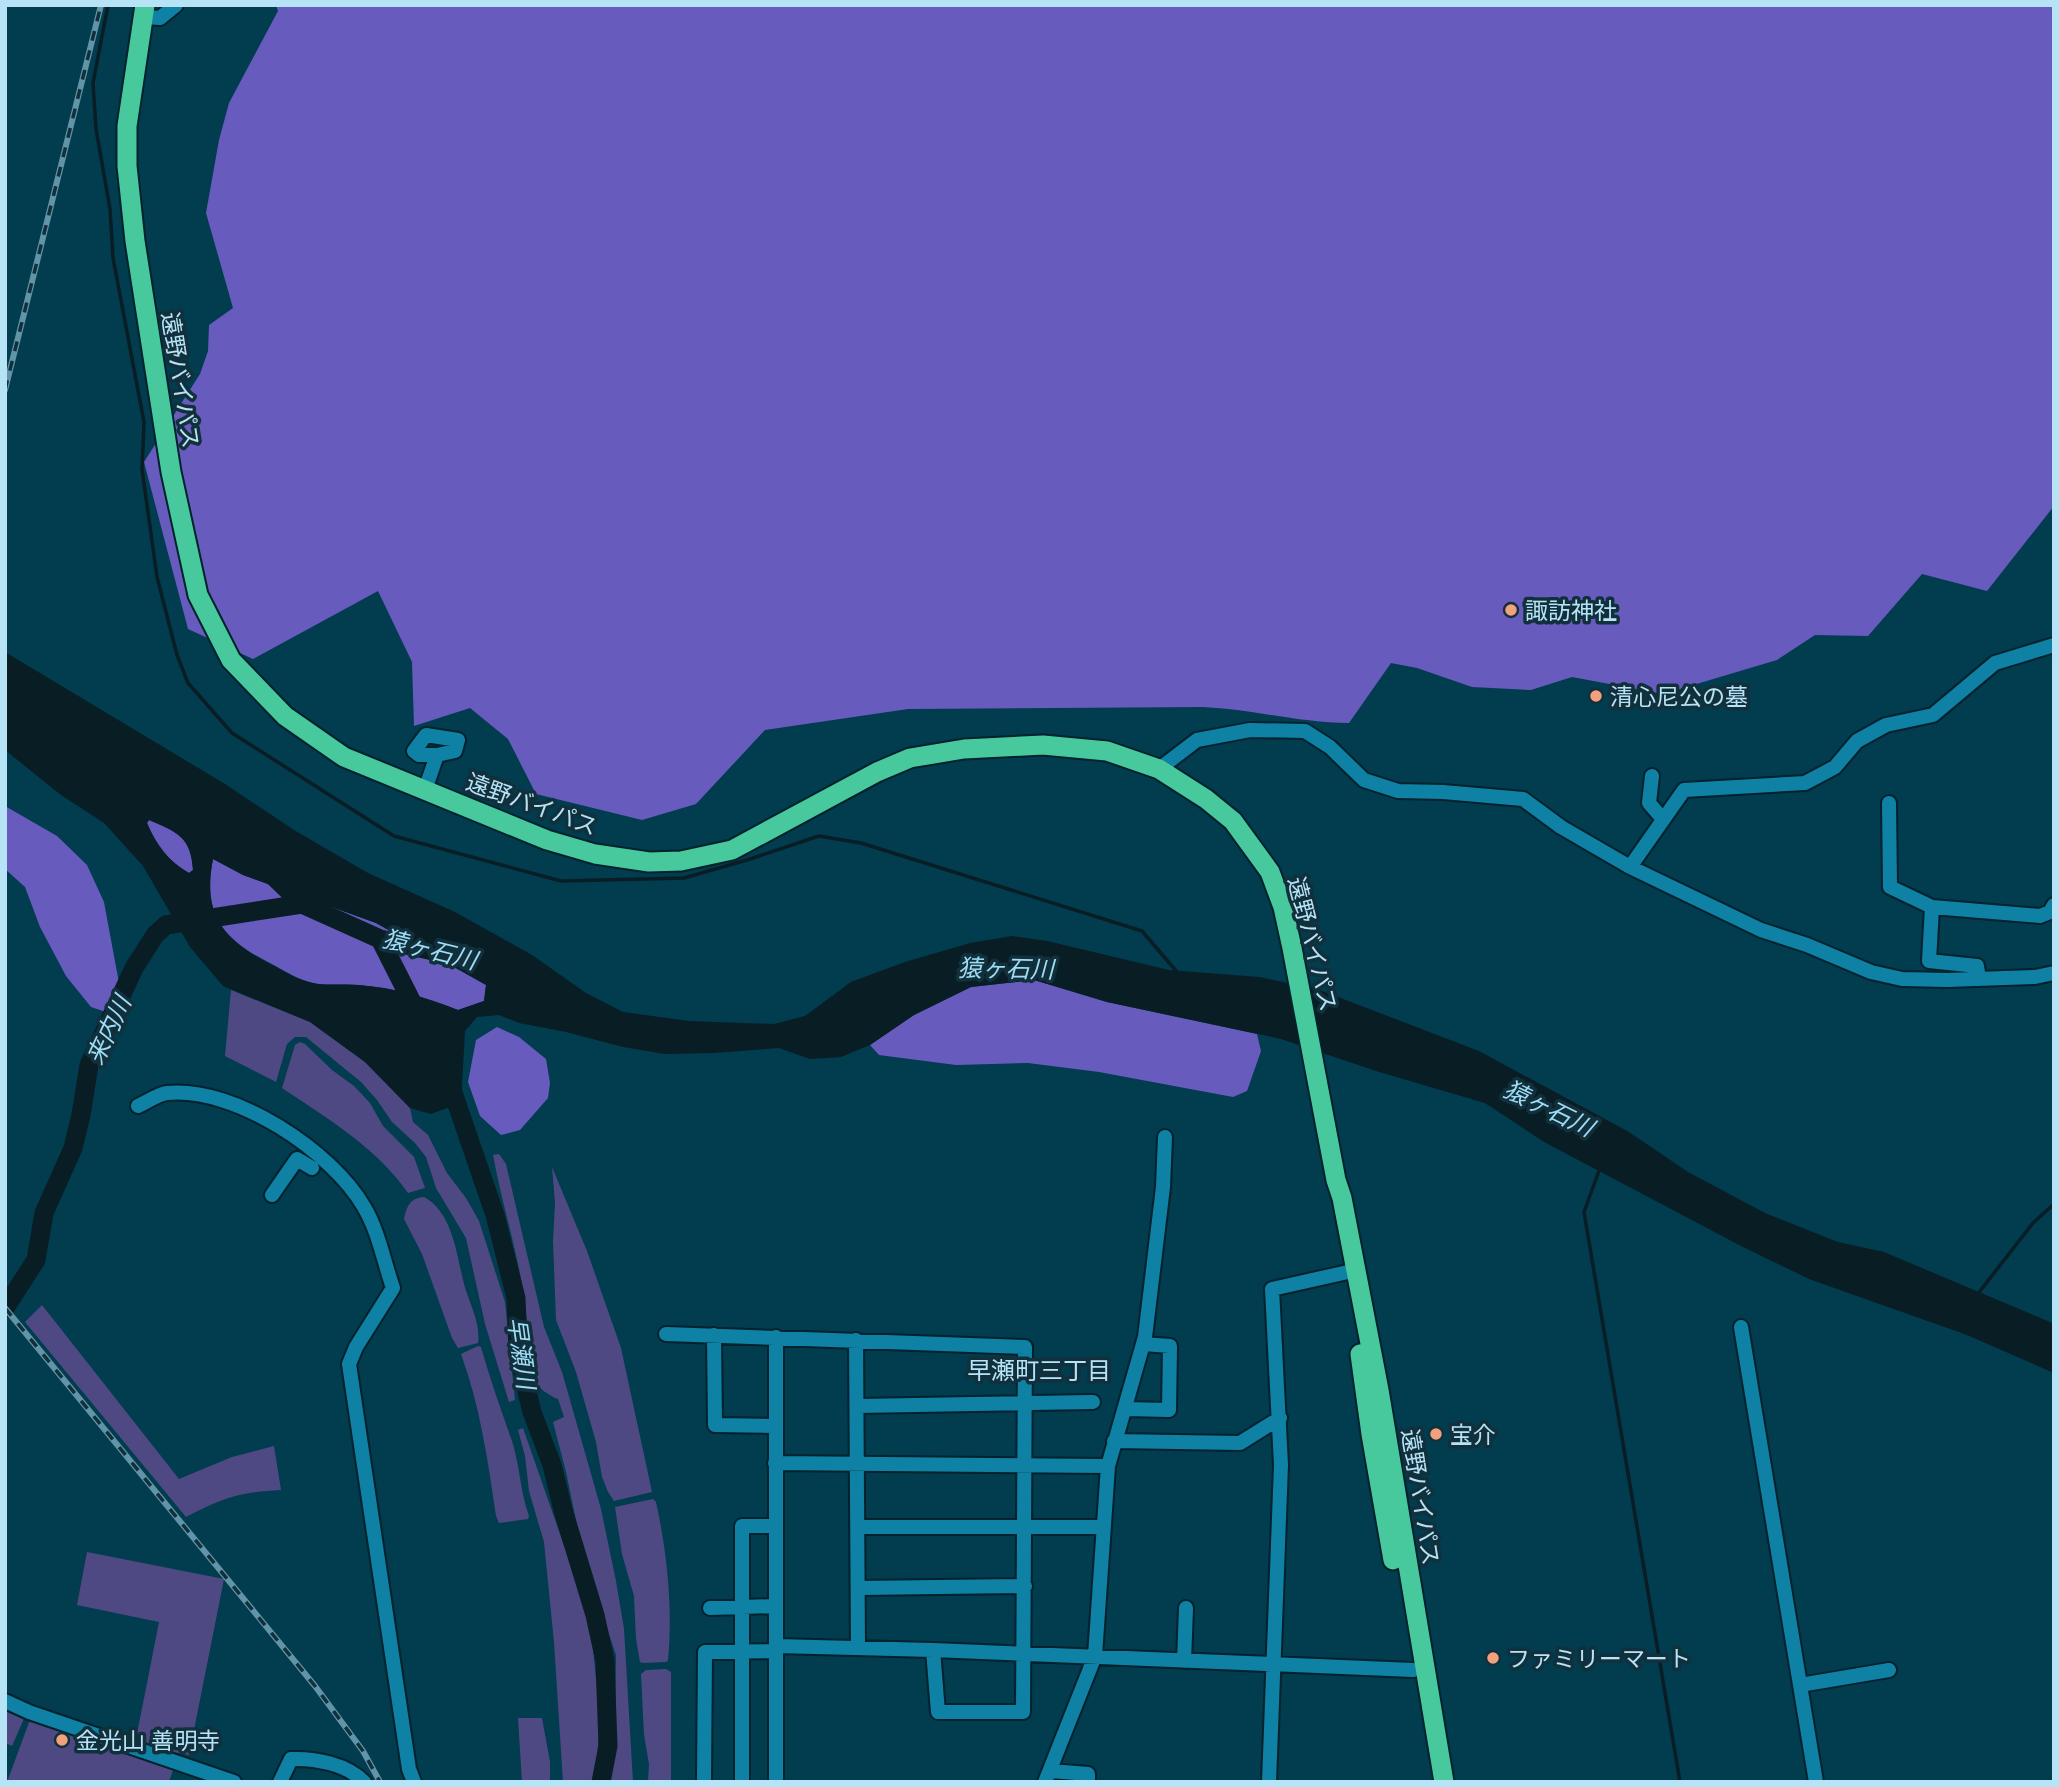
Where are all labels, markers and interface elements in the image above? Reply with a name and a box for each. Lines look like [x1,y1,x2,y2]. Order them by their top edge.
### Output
street label: 遠野バイパス [156,310,206,450]
place label: 諏訪神社 [1525,596,1617,625]
marker: 諏訪神社 [1503,602,1519,618]
place label: 清心尼公の墓 [1610,682,1748,711]
marker: 清心尼公の墓 [1588,688,1604,704]
street label: 遠野バイパス [462,767,602,841]
street label: 遠野バイパス [1282,874,1344,1014]
water label: 猿ヶ石川 [380,923,483,976]
water label: 猿ヶ石川 [958,952,1057,984]
water label: 来内川 [79,988,138,1069]
water label: 猿ヶ石川 [1499,1073,1601,1144]
water label: 早瀬川 [502,1315,542,1394]
district label: 早瀬町三丁目 [967,1355,1111,1385]
place label: 宝介 [1450,1420,1496,1449]
marker: 宝介 [1428,1426,1444,1442]
street label: 遠野バイパス [1396,1427,1446,1567]
place label: ファミリーマート [1507,1644,1691,1673]
marker: ファミリーマート [1485,1650,1501,1666]
place label: 金光山 善明寺 [76,1726,220,1755]
marker: 金光山 善明寺 [54,1732,70,1748]

